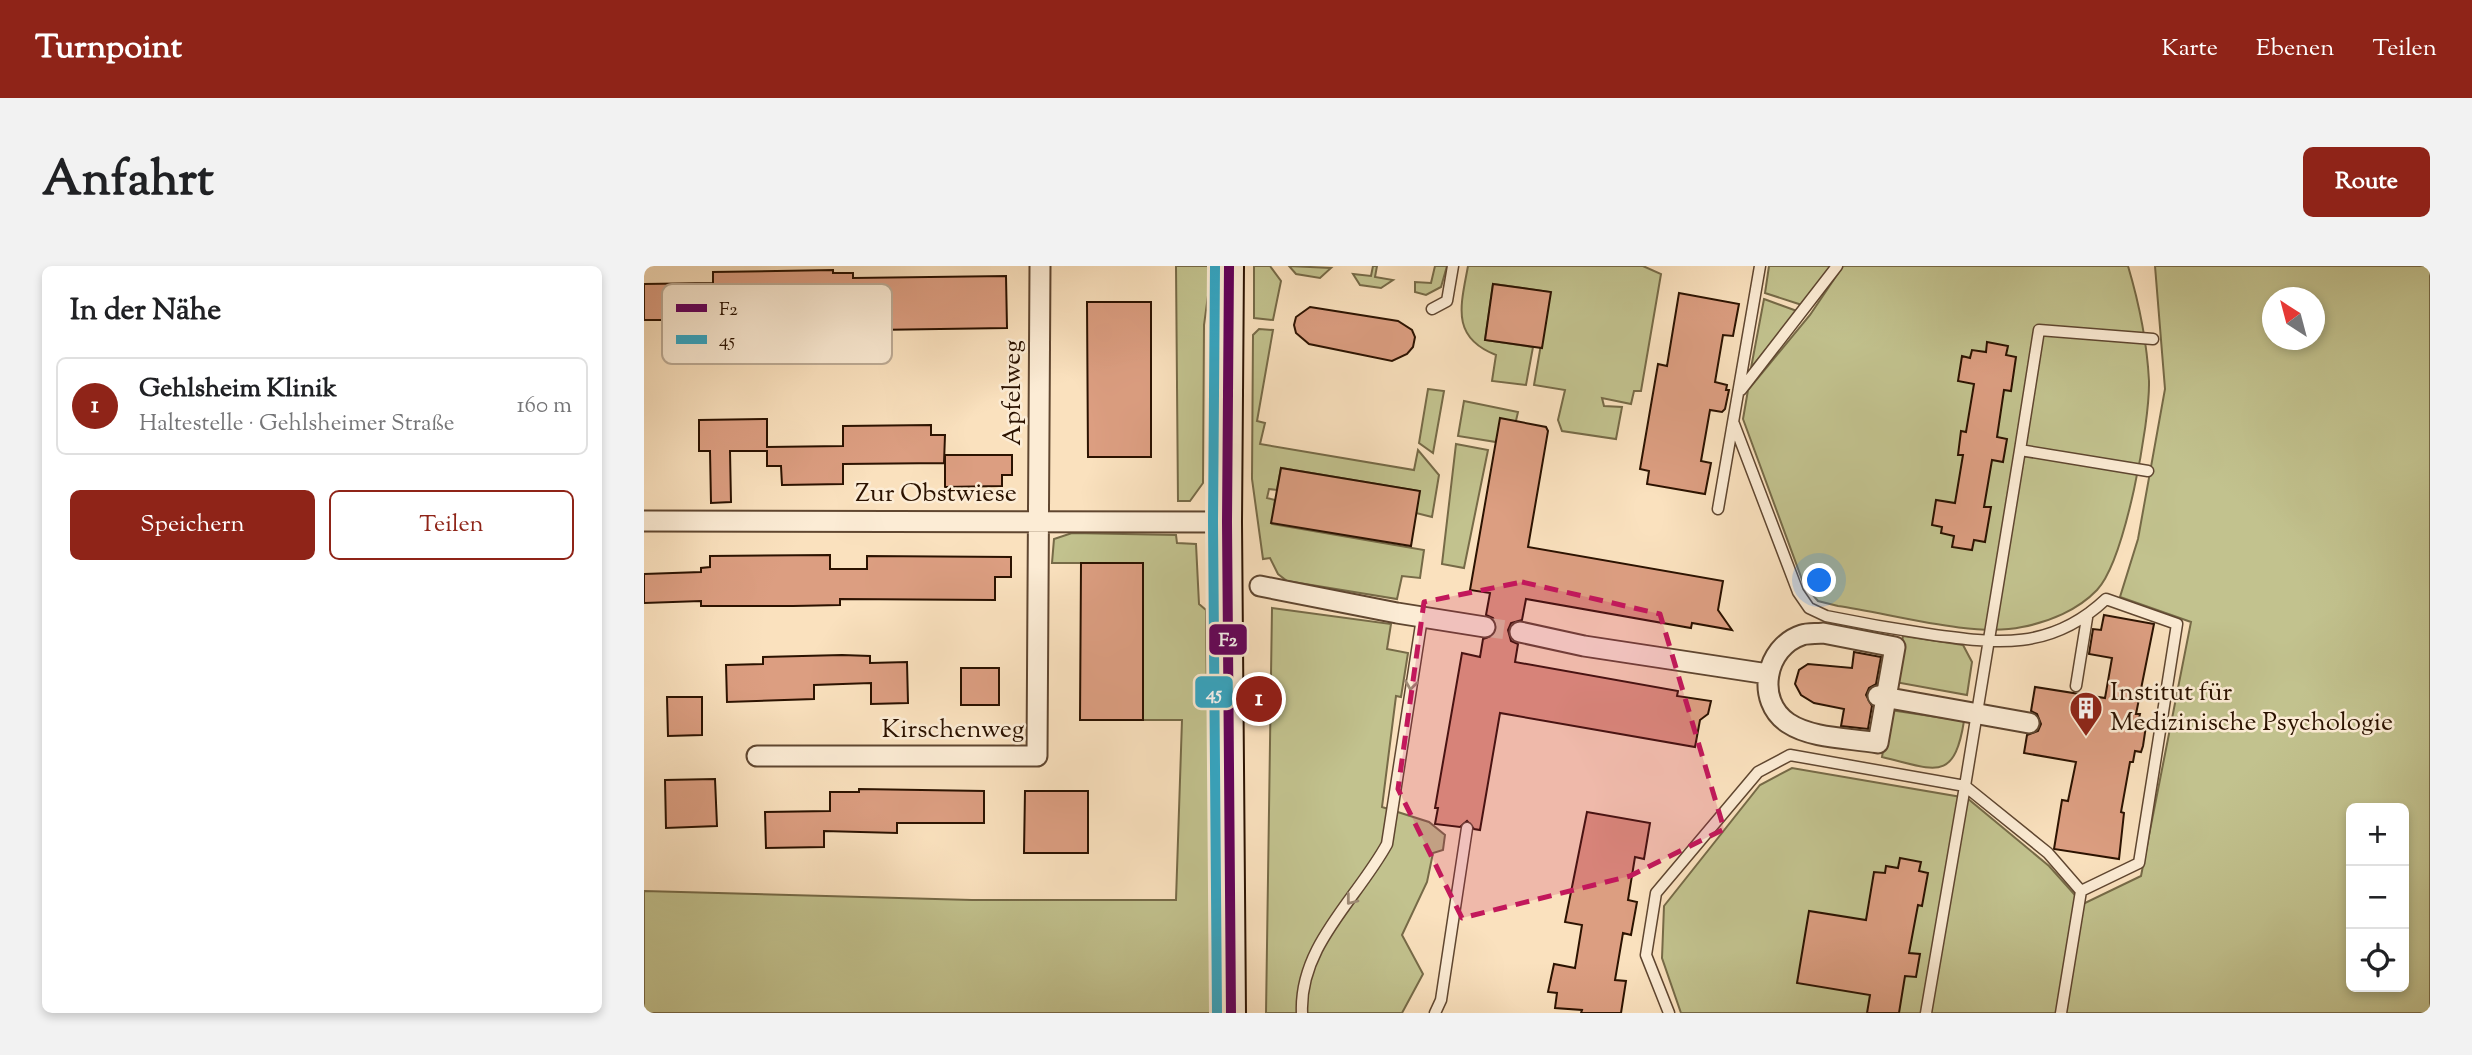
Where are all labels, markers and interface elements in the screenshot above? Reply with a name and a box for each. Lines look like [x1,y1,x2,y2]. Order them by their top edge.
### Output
text: Turnpoint [35,25,182,73]
text: Karte [2161,32,2218,66]
text: Ebenen [2256,32,2334,66]
text: Teilen [2372,32,2437,66]
text: Anfahrt [42,147,214,217]
button: Route [2303,147,2430,217]
legend [662,284,892,364]
north arrow [2262,287,2325,350]
text: In der Nähe [70,290,221,333]
text: F2 [719,297,738,324]
text: 45 [719,328,736,355]
street label: Apfelweg [995,340,1032,446]
text: Gehlsheim Klinik [139,371,337,408]
text: 1 [91,390,99,423]
text: 160 m [517,390,572,423]
text: Haltestelle · Gehlsheimer Straße [139,408,455,441]
street label: Zur Obstwiese [855,476,1017,513]
button: Speichern [70,490,315,560]
button: Teilen [329,490,574,560]
your location [1802,563,1836,597]
line badge: F2 [1208,623,1248,656]
text: F2 [1219,628,1238,655]
pin: 1 [1236,673,1282,725]
line badge: 45 [1194,675,1234,709]
place label: Institut für Medizinische Psychologie [2110,675,2393,742]
one-way arrow [1404,679,1419,691]
text: 45 [1205,681,1223,708]
building icon: Institut für Medizinische Psychologie [2067,689,2105,738]
street label: Kirschenweg [882,712,1024,749]
map controls [2346,803,2409,992]
button: + [2346,803,2409,866]
button: − [2346,866,2409,929]
one-way arrow [1347,892,1360,904]
button: locate [2346,929,2409,992]

